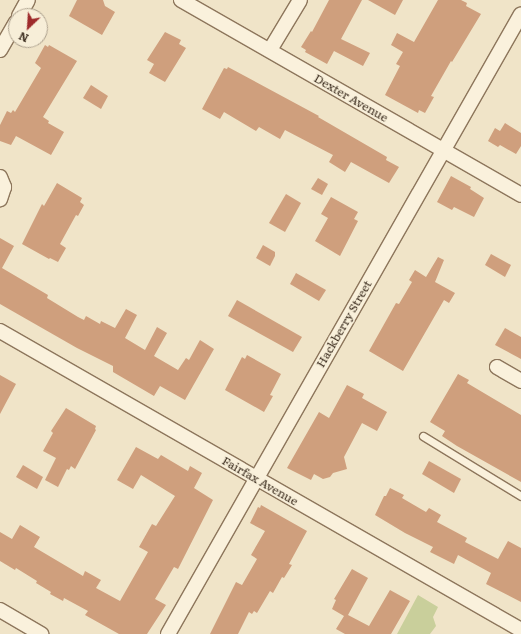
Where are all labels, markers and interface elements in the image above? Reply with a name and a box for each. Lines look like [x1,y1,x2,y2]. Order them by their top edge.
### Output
north arrow [8,8,48,48]
text: N [16,29,31,47]
street label: Dexter Avenue [311,71,391,125]
street label: Hackberry Street [313,278,375,370]
street label: Fairfax Avenue [219,453,301,509]

